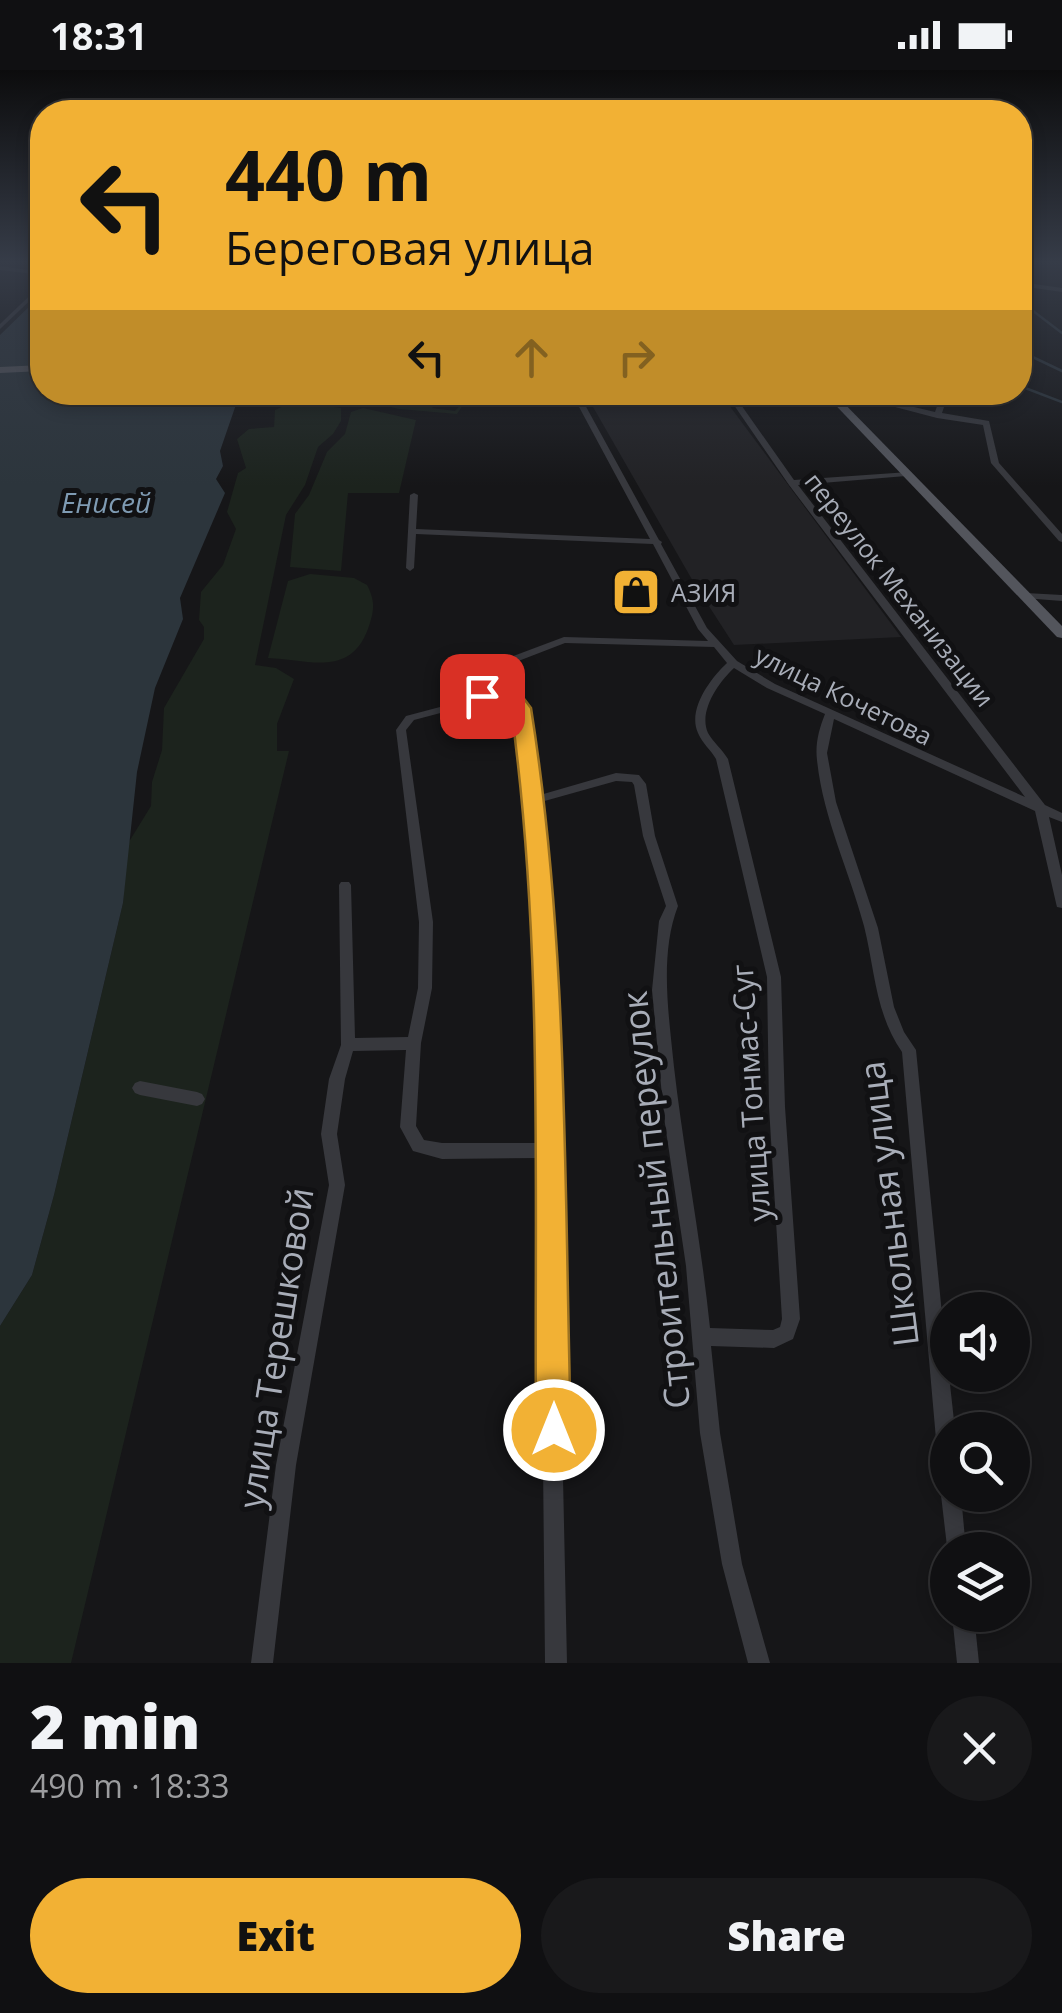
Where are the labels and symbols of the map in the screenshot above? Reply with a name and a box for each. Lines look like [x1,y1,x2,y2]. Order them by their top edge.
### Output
street label: переулок Механизации [798,465,1002,713]
water label: Енисей [61,483,151,521]
shop icon: АЗИЯ [610,566,662,618]
place label: АЗИЯ [671,575,736,609]
street label: улица Кочетова [750,637,938,753]
pin [440,654,525,739]
street label: улица Тонмас-Суг [721,963,779,1223]
street label: Строительный переулок [610,989,700,1411]
street label: Школьная улица [847,1059,929,1349]
street label: улица Терешковой [226,1184,324,1512]
position arrow [502,1378,606,1482]

